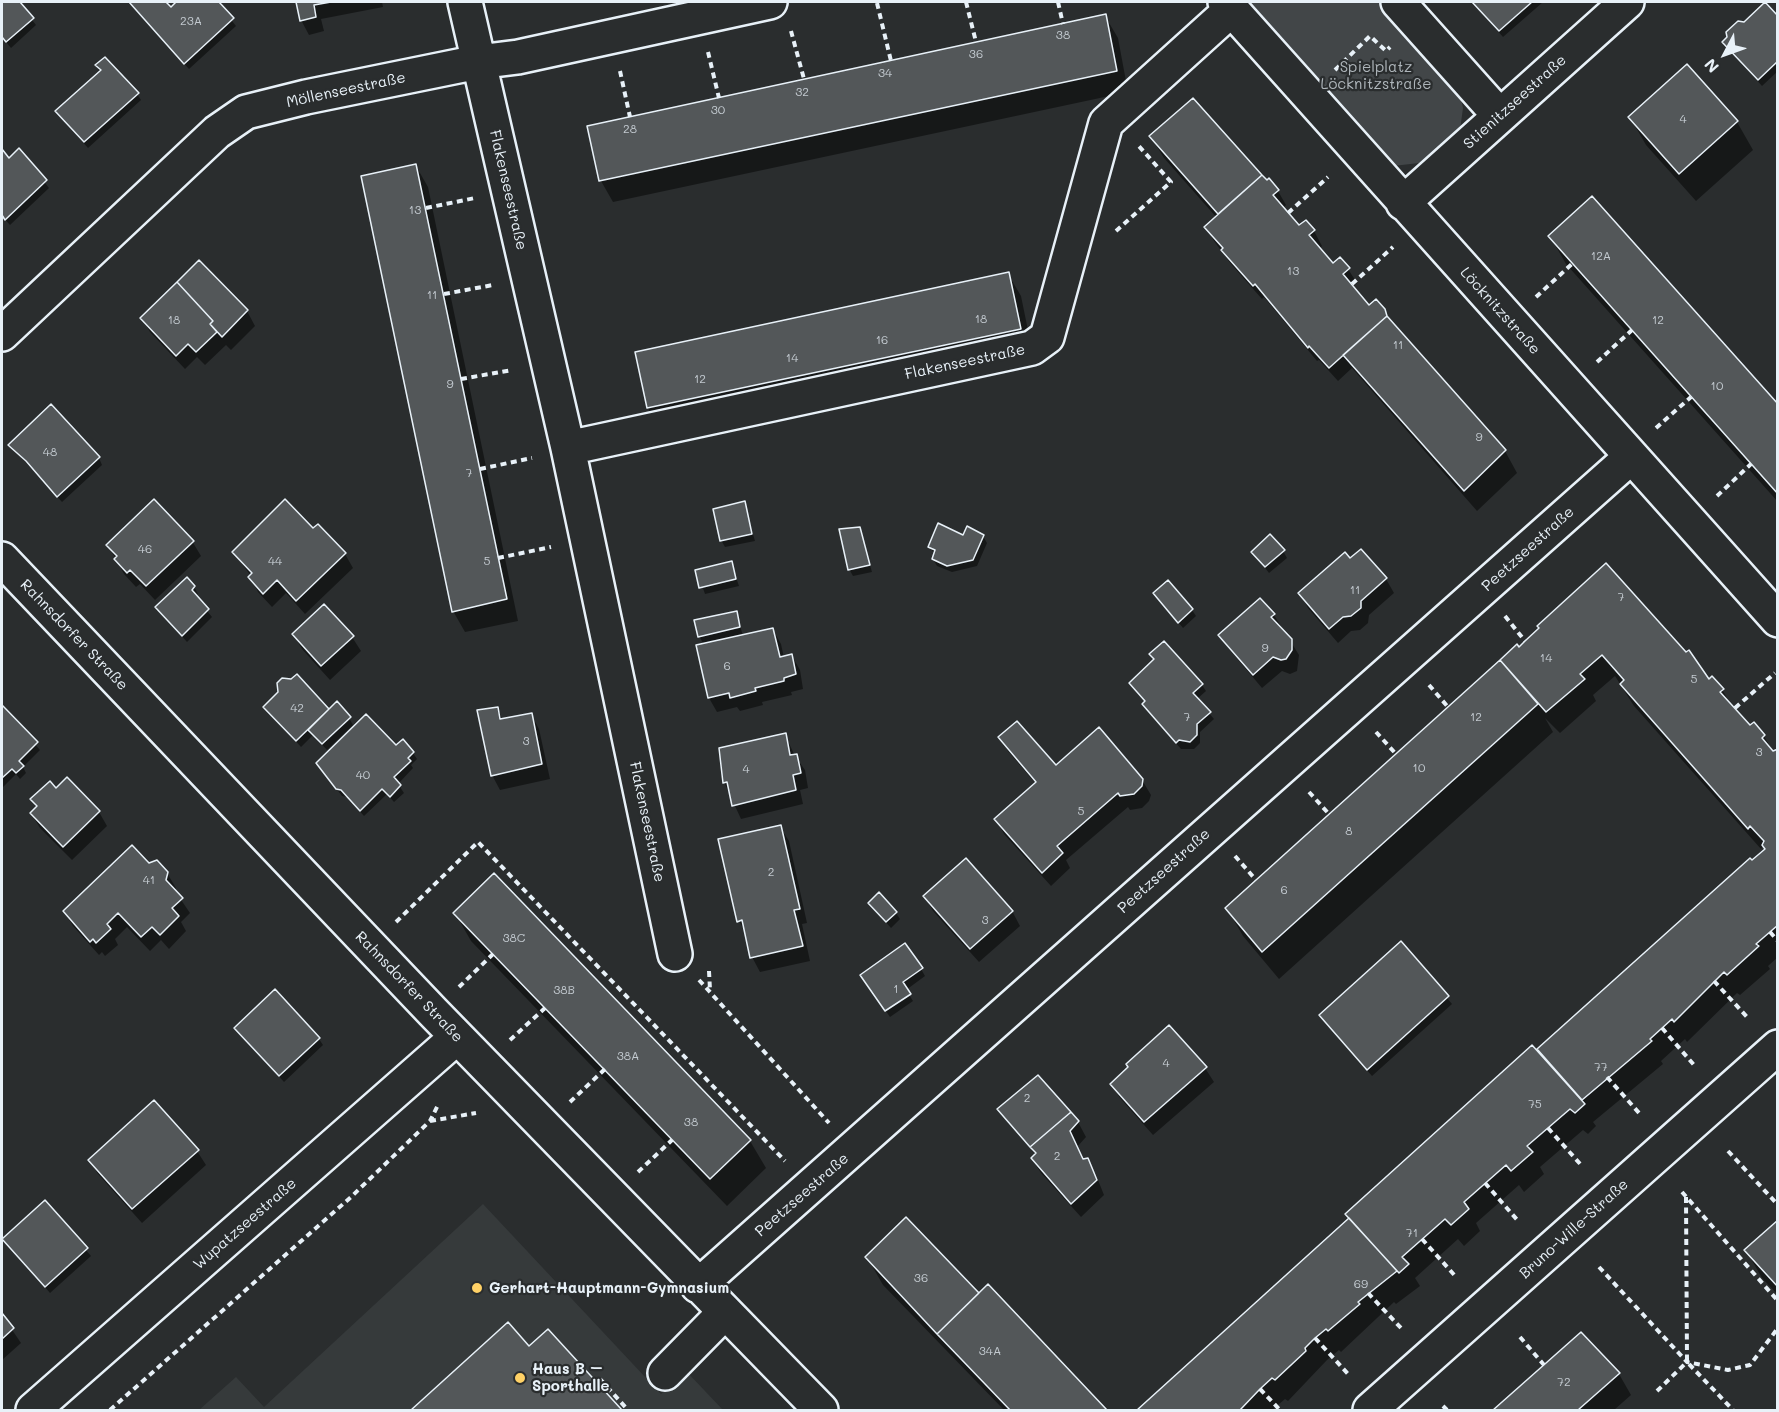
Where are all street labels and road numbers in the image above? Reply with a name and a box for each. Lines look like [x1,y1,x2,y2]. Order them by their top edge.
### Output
street label: Stienitzseestraße [1460,51,1570,153]
street label: Möllenseestraße [285,69,407,111]
street label: Flakenseestraße [485,128,531,252]
street label: Löcknitzstraße [1456,264,1544,358]
street label: Flakenseestraße [903,340,1027,384]
street label: Peetzseestraße [1478,503,1578,595]
street label: Rahnsdorfer Straße [16,576,132,694]
street label: Flakenseestraße [625,760,669,884]
street label: Peetzseestraße [1114,825,1214,917]
street label: Rahnsdorfer Straße [351,928,467,1046]
street label: Peetzseestraße [752,1149,852,1241]
street label: Wupatzseestraße [190,1174,300,1274]
street label: Bruno-Wille-Straße [1516,1175,1632,1283]

